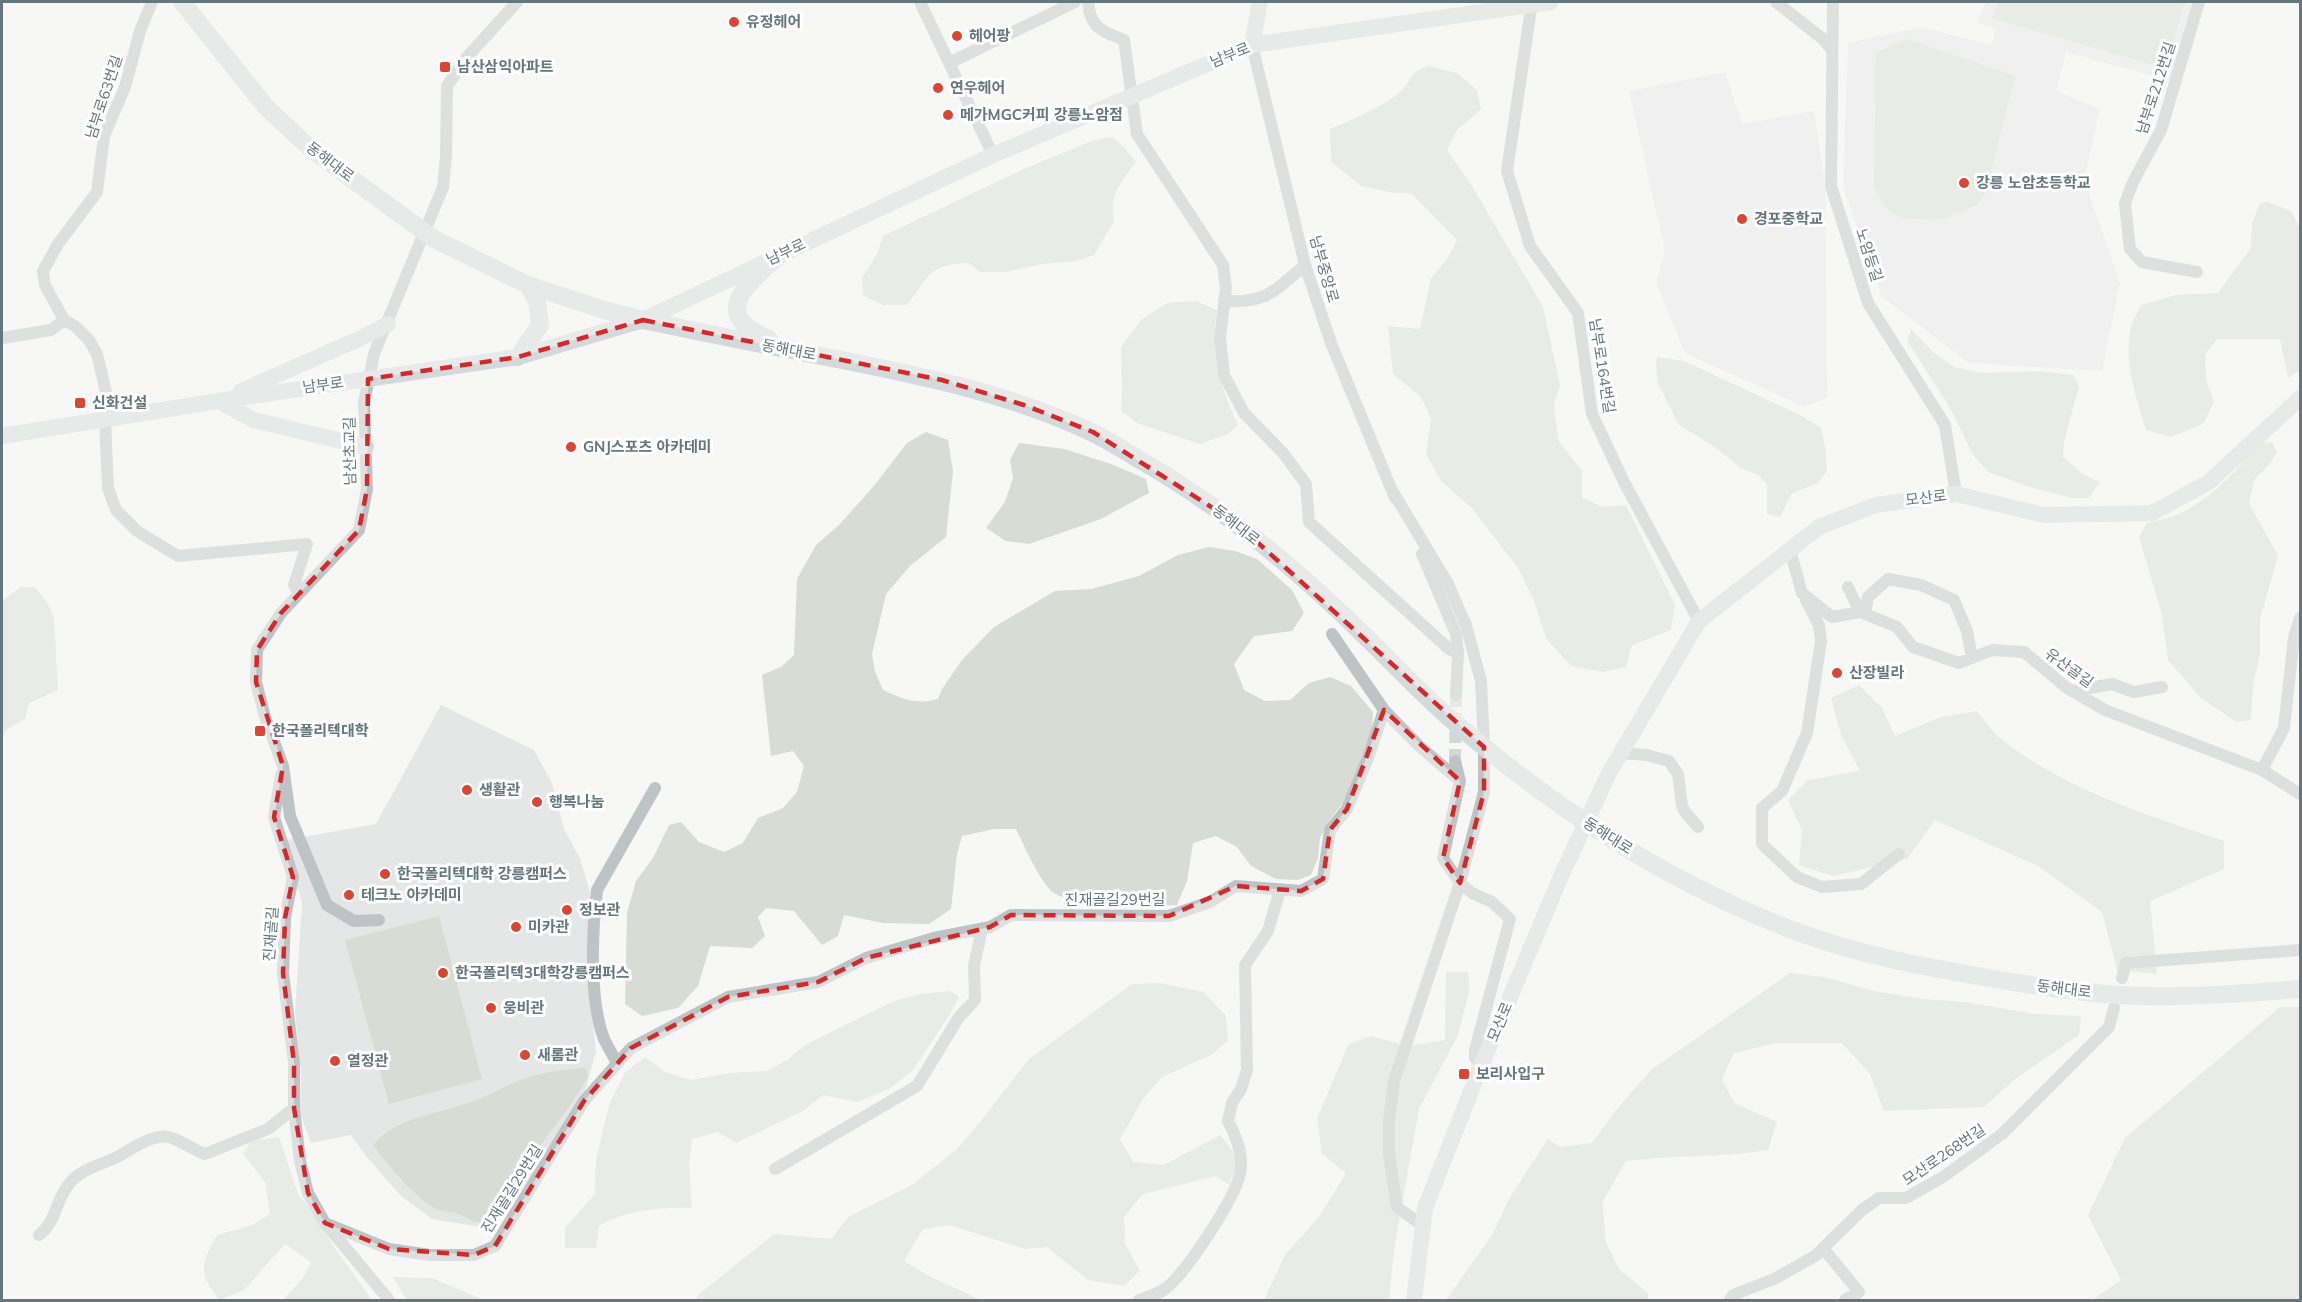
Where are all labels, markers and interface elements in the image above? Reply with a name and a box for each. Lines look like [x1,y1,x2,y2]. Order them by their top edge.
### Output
place label: 유정헤어 [746,12,801,31]
marker: 유정헤어 [727,15,741,29]
place label: 헤어팡 [969,26,1011,45]
marker: 헤어팡 [950,29,964,43]
street label: 남부로 [1207,38,1253,71]
street label: 남부로212번길 [2132,39,2179,136]
street label: 남부로63번길 [81,53,126,141]
place label: 남산삼익아파트 [457,57,554,76]
marker: 남산삼익아파트 [438,60,452,74]
place label: 연우헤어 [950,78,1005,97]
marker: 연우헤어 [931,81,945,95]
place label: 메가MGC커피 강릉노암점 [960,105,1123,124]
marker: 메가MGC커피 강릉노암점 [941,108,955,122]
street label: 동해대로 [303,137,358,186]
place label: 강릉 노암초등학교 [1976,173,2091,192]
marker: 강릉 노암초등학교 [1957,176,1971,190]
place label: 경포중학교 [1754,209,1823,228]
marker: 경포중학교 [1735,212,1749,226]
street label: 노암등길 [1852,226,1887,284]
street label: 남부중앙로 [1306,233,1343,305]
street label: 남부로 [763,234,809,269]
street label: 남부로164번길 [1586,317,1619,415]
street label: 동해대로 [760,335,818,364]
street label: 남부로 [301,372,345,397]
place label: 신화건설 [92,393,147,412]
marker: 신화건설 [73,396,87,410]
street label: 남산초교길 [339,416,360,486]
place label: GNJ스포츠 아카데미 [583,437,712,456]
marker: GNJ스포츠 아카데미 [564,440,578,454]
street label: 모산로 [1904,486,1948,509]
street label: 동해대로 [1209,500,1264,549]
street label: 유산골길 [2041,644,2097,692]
place label: 산장빌라 [1849,663,1904,682]
marker: 산장빌라 [1830,666,1844,680]
place label: 한국폴리텍대학 [272,721,369,740]
marker: 한국폴리텍대학 [253,724,267,738]
place label: 생활관 [479,780,521,799]
marker: 생활관 [460,783,474,797]
place label: 행복나눔 [549,792,604,811]
marker: 행복나눔 [530,795,544,809]
street label: 동해대로 [1580,813,1637,858]
place label: 한국폴리텍대학 강릉캠퍼스 [397,864,567,883]
marker: 한국폴리텍대학 강릉캠퍼스 [378,867,392,881]
place label: 테크노 아카데미 [361,885,462,904]
marker: 테크노 아카데미 [342,888,356,902]
street label: 진재골길29번길 [1065,890,1165,909]
place label: 정보관 [579,900,621,919]
marker: 정보관 [560,903,574,917]
street label: 진재골길 [259,906,282,962]
place label: 미카관 [528,917,570,936]
marker: 미카관 [509,920,523,934]
place label: 한국폴리텍3대학강릉캠퍼스 [455,963,630,982]
marker: 한국폴리텍3대학강릉캠퍼스 [436,966,450,980]
street label: 동해대로 [2036,976,2093,1001]
place label: 웅비관 [503,998,545,1017]
street label: 모산로 [1483,999,1516,1045]
marker: 웅비관 [484,1001,498,1015]
place label: 새롬관 [537,1045,579,1064]
marker: 새롬관 [518,1048,532,1062]
place label: 열정관 [347,1051,389,1070]
marker: 열정관 [328,1054,342,1068]
place label: 보리사입구 [1476,1064,1545,1083]
marker: 보리사입구 [1457,1067,1471,1081]
street label: 모산로268번길 [1899,1120,1989,1189]
street label: 진재골길29번길 [477,1141,546,1237]

